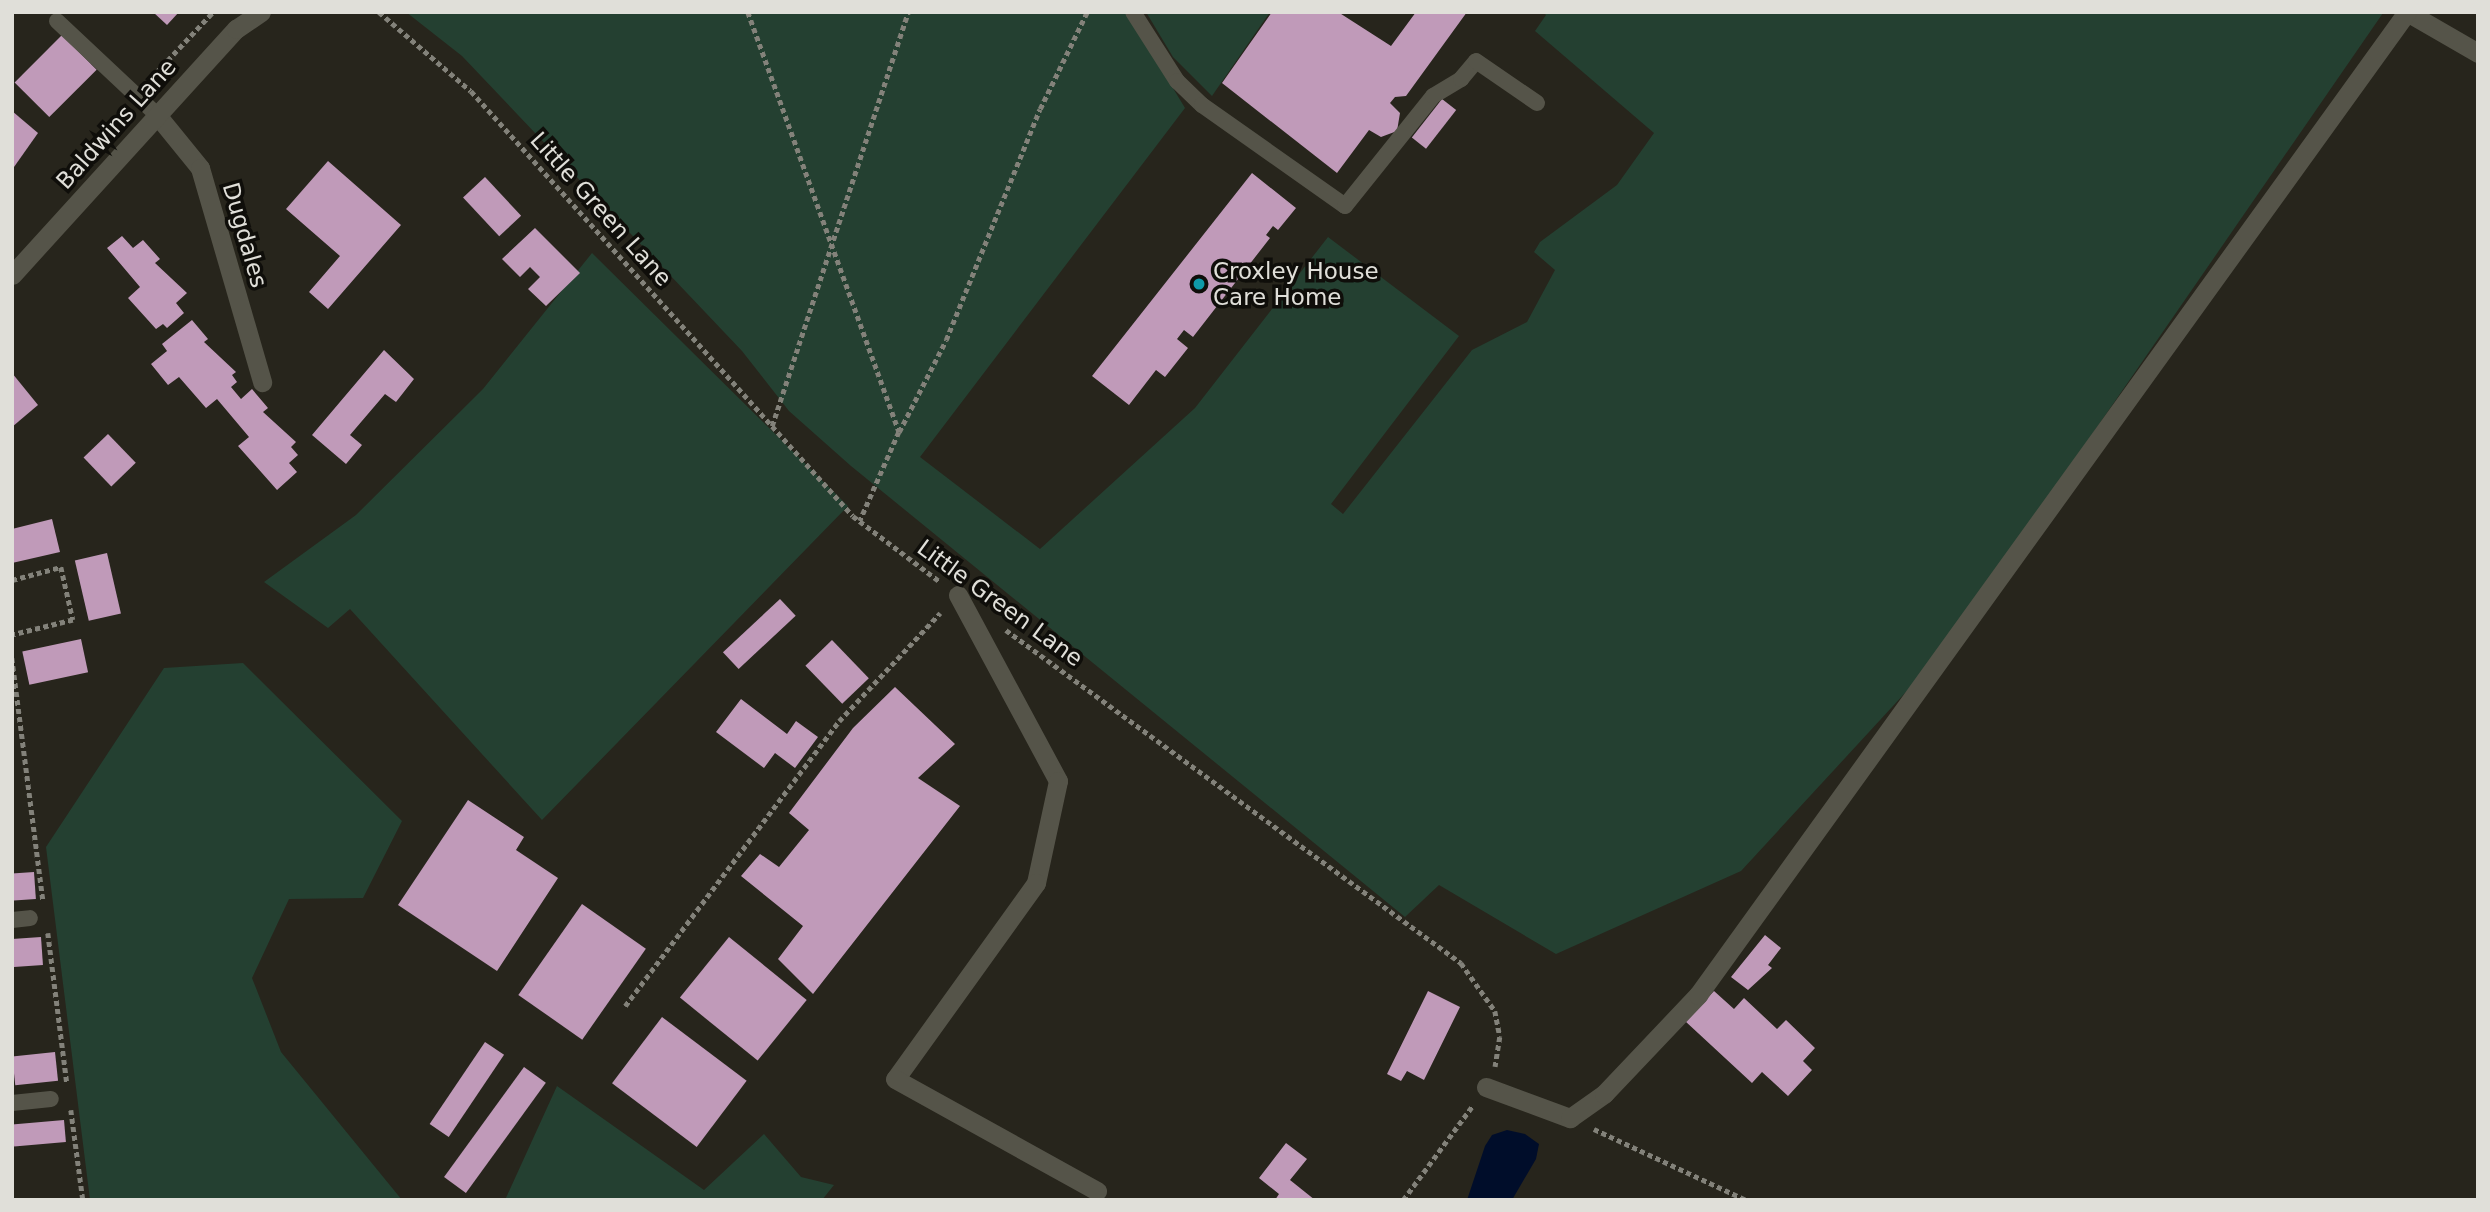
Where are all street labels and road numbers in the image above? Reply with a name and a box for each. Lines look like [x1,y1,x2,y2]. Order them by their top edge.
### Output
street label: Baldwins Lane [50,53,182,195]
street label: Little Green Lane [525,126,677,292]
street label: Dugdales [217,179,273,291]
street label: Little Green Lane [912,534,1088,672]

